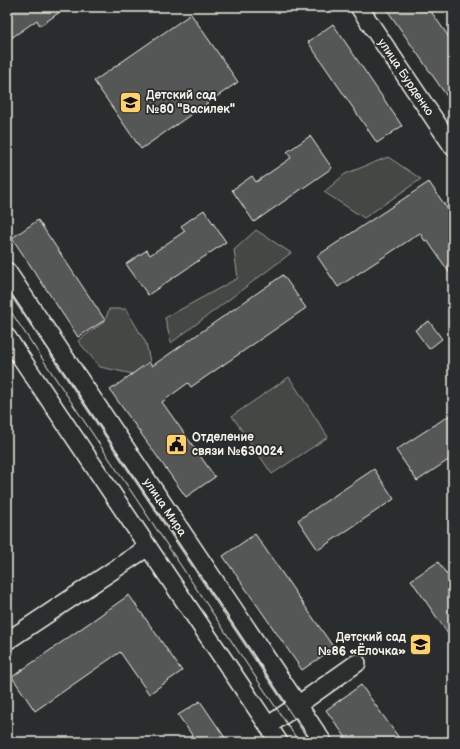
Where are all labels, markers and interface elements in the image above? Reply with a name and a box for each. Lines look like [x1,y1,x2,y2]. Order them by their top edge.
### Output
street label: улица Бурденко [374,36,437,119]
place label: Детский сад №80 "Василек" [146,88,235,117]
school or university icon: Детский сад №80 "Василек" [118,89,144,115]
place label: Отделение связи №630024 [192,430,284,459]
public building icon: Отделение связи №630024 [164,431,190,457]
street label: улица Мира [140,475,190,539]
place label: Детский сад №86 «Ёлочка» [318,630,407,659]
school or university icon: Детский сад №86 «Ёлочка» [408,631,434,657]

